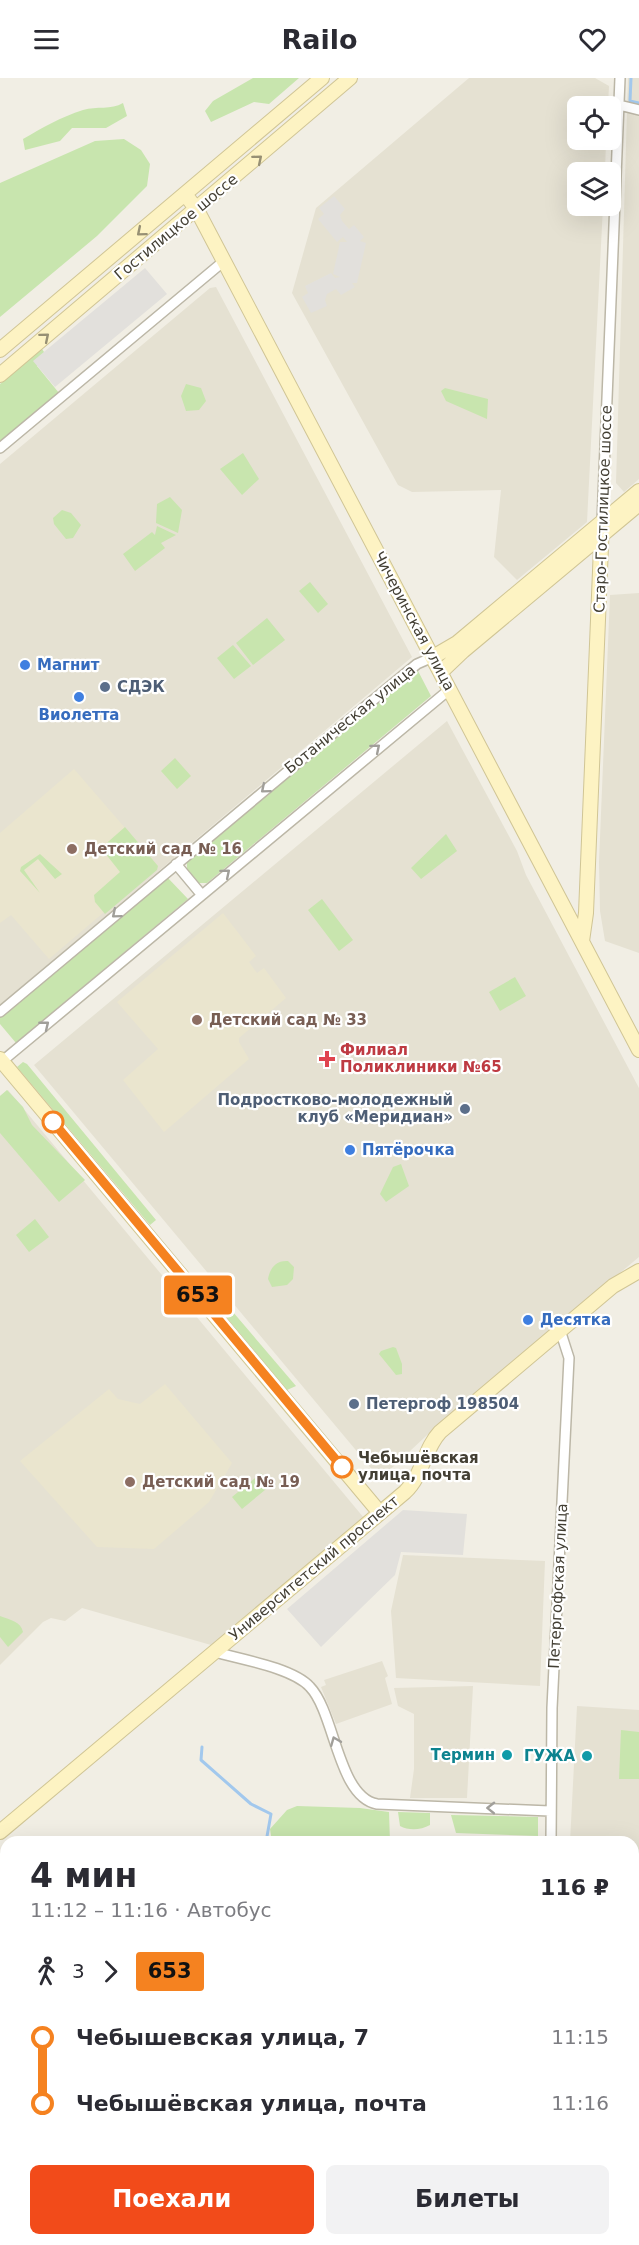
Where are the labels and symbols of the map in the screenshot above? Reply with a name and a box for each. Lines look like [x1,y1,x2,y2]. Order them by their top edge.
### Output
one-way arrow [251,155,262,166]
street label: Гостилицкое шоссе [111,170,241,284]
one-way arrow [136,225,147,236]
one-way arrow [38,334,49,345]
street label: Старо-Гостилицкое шоссе [590,405,616,613]
street label: Чичеринская улица [370,548,458,694]
place label: Магнит [37,656,100,674]
marker: Магнит [18,658,32,672]
street label: Ботаническая улица [281,661,419,777]
place label: СДЭК [117,678,165,696]
marker: СДЭК [98,680,112,694]
marker: Виолетта [72,690,86,704]
place label: Виолетта [39,706,119,724]
one-way arrow [369,745,380,756]
one-way arrow [261,782,272,793]
place label: Детский сад № 16 [84,840,242,858]
marker: Детский сад № 16 [65,842,79,856]
one-way arrow [219,869,230,880]
one-way arrow [112,907,123,918]
place label: Детский сад № 33 [209,1011,367,1029]
marker: Детский сад № 33 [190,1013,204,1027]
one-way arrow [38,1022,49,1033]
place label: Филиал Поликлиники №65 [340,1041,502,1076]
marker: Филиал Поликлиники №65 [318,1050,336,1068]
place label: Подростково-молодежный клуб «Меридиан» [217,1091,453,1126]
marker: Подростково-молодежный клуб «Меридиан» [458,1102,472,1116]
unlabelled marker [42,1111,64,1133]
place label: Пятёрочка [362,1141,455,1159]
marker: Пятёрочка [343,1143,357,1157]
line badge: 653 [164,1276,232,1314]
place label: Десятка [540,1311,611,1329]
marker: Десятка [521,1313,535,1327]
place label: Петергоф 198504 [366,1395,519,1413]
marker: Петергоф 198504 [347,1397,361,1411]
place label: Чебышёвская улица, почта [358,1449,479,1484]
marker: Чебышёвская улица, почта [331,1456,353,1478]
place label: Детский сад № 19 [142,1473,300,1491]
marker: Детский сад № 19 [123,1475,137,1489]
street label: Университетский проспект [225,1491,403,1644]
street label: Петергофская улица [545,1503,571,1669]
one-way arrow [330,1736,342,1747]
place label: Термин [431,1746,495,1764]
place label: ГУЖА [524,1747,575,1765]
marker: Термин [500,1748,514,1762]
marker: ГУЖА [580,1749,594,1763]
one-way arrow [487,1802,496,1814]

